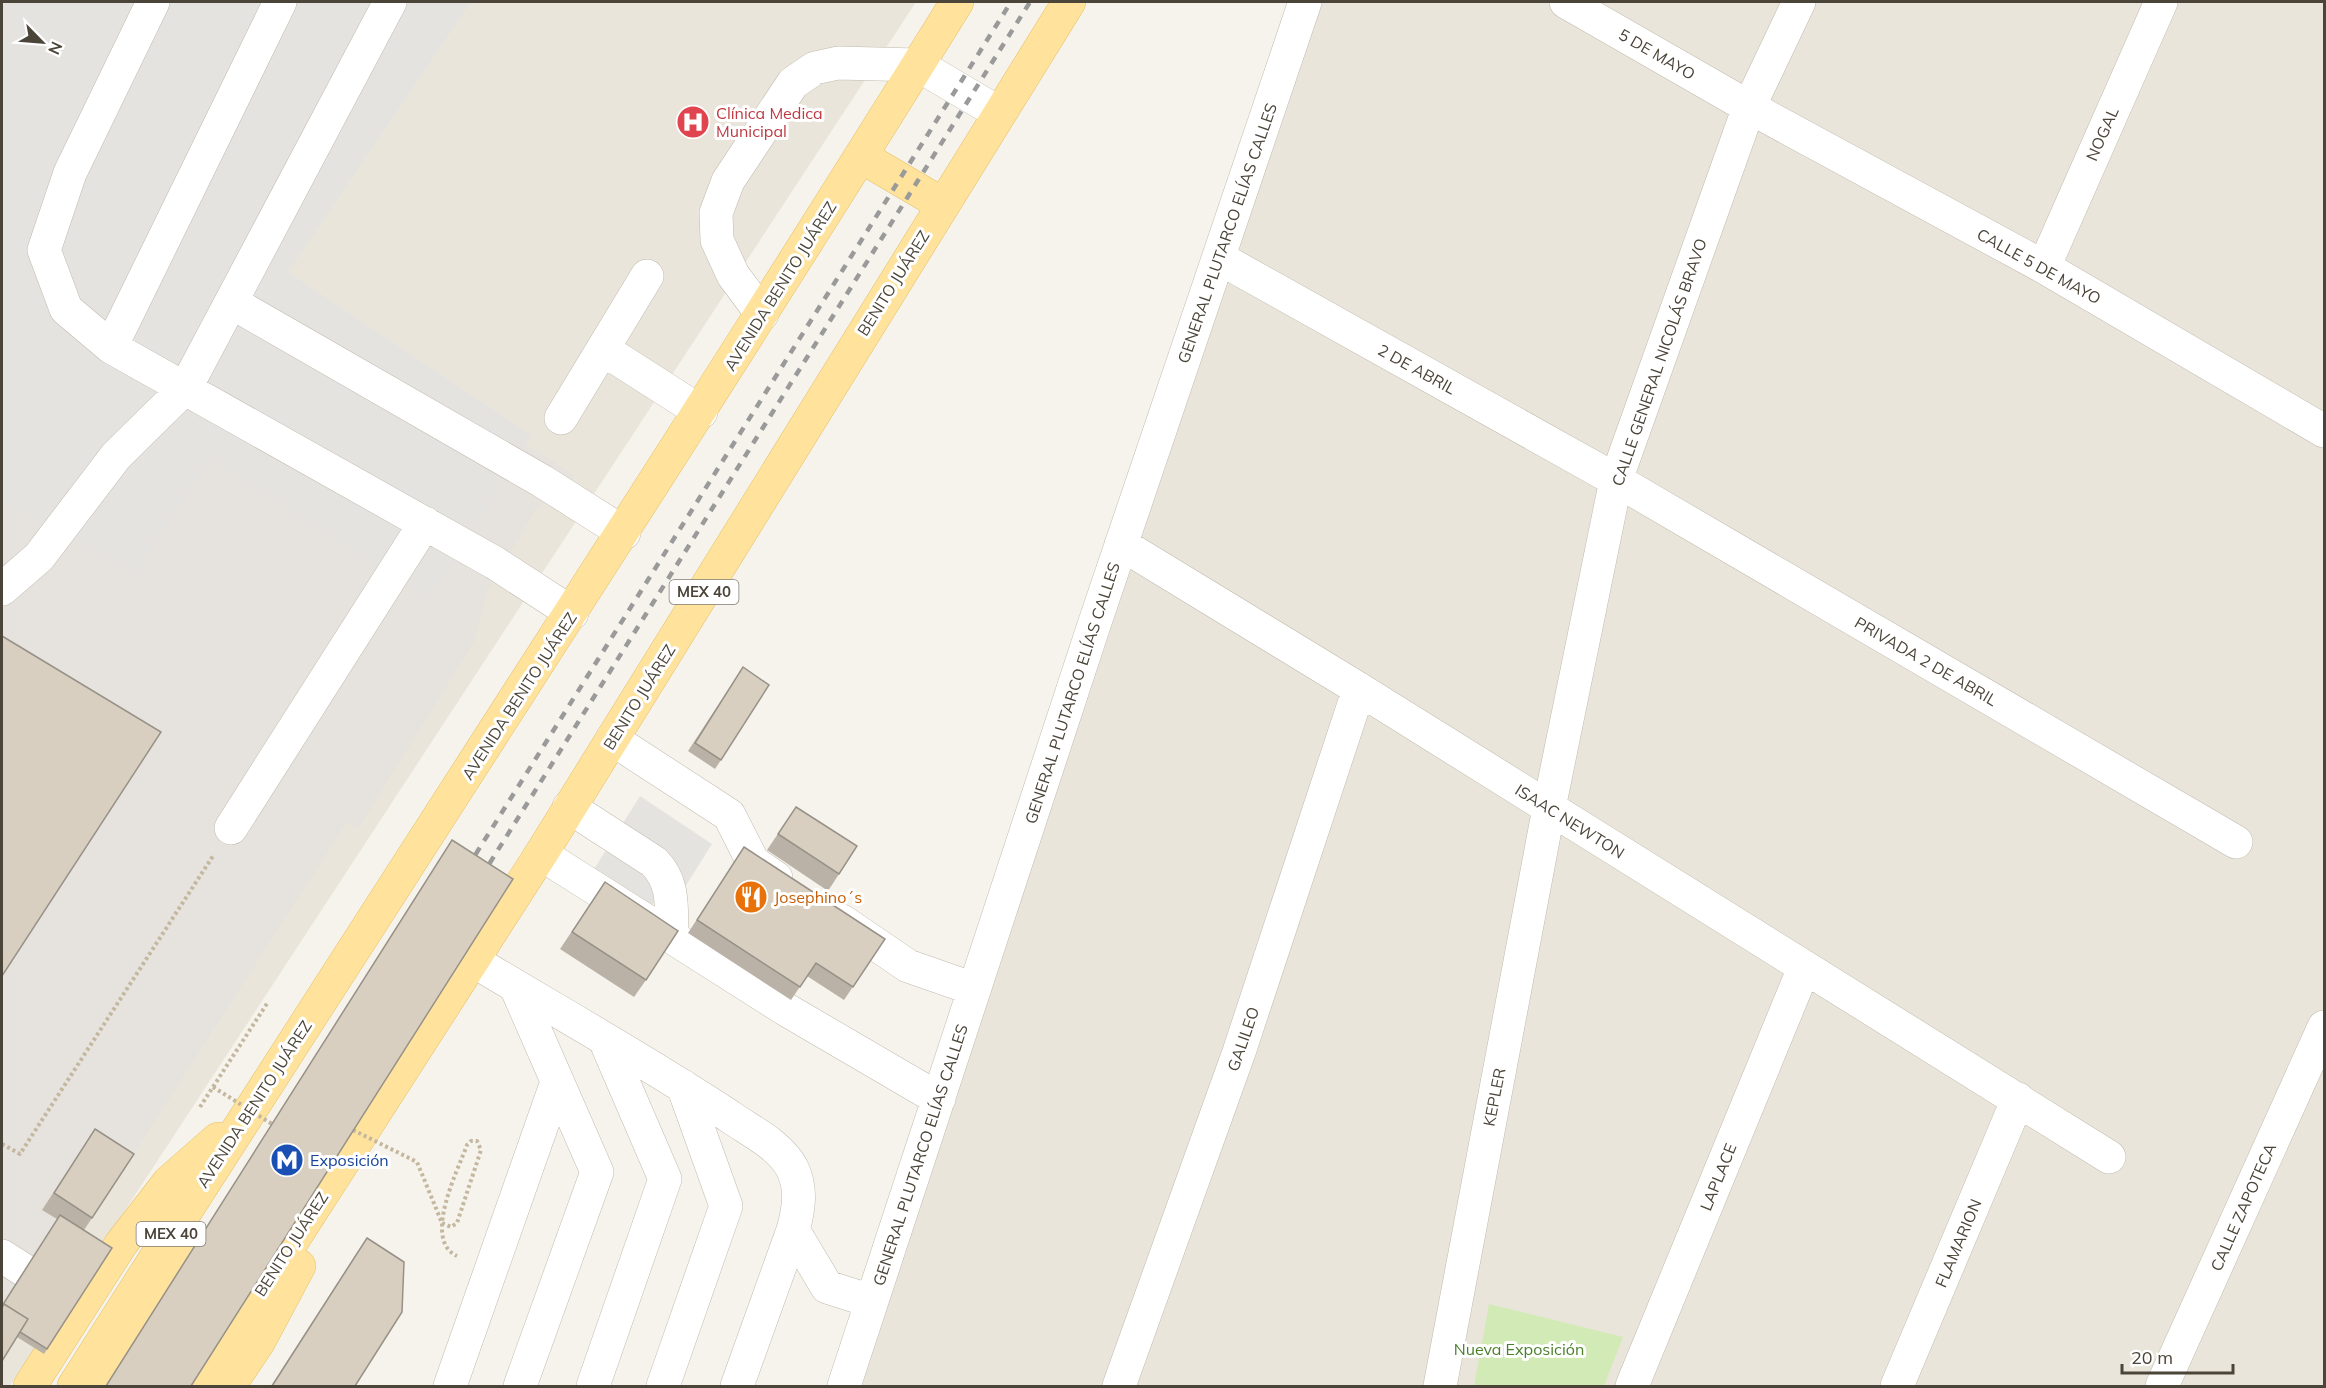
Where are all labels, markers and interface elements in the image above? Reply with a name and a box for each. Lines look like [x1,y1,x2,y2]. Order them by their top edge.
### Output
north arrow [12,12,72,72]
street label: 5 DE MAYO [1615,24,1699,84]
text: N [44,39,67,58]
street label: GENERAL PLUTARCO ELÍAS CALLES [1173,100,1281,366]
place label: Clínica Medica Municipal [716,103,823,141]
hospital icon: Clínica Medica Municipal [675,104,711,140]
street label: NOGAL [2081,104,2123,164]
street label: AVENIDA BENITO JUÁREZ [720,198,840,374]
street label: CALLE 5 DE MAYO [1974,224,2104,308]
street label: BENITO JUÁREZ [853,227,933,339]
street label: CALLE GENERAL NICOLÁS BRAVO [1607,236,1711,488]
street label: 2 DE ABRIL [1375,339,1460,399]
street label: GENERAL PLUTARCO ELÍAS CALLES [1020,560,1124,826]
road number: MEX 40 [670,580,738,604]
street label: AVENIDA BENITO JUÁREZ [457,608,581,784]
street label: PRIVADA 2 DE ABRIL [1851,612,2001,710]
street label: BENITO JUÁREZ [599,641,679,753]
street label: ISAAC NEWTON [1512,779,1628,863]
restaurant icon: Josephino´s [733,879,769,915]
place label: Josephino´s [774,887,862,907]
street label: GALILEO [1223,1004,1263,1074]
street label: AVENIDA BENITO JUÁREZ [192,1016,316,1192]
street label: GENERAL PLUTARCO ELÍAS CALLES [868,1022,972,1288]
street label: KEPLER [1479,1066,1509,1128]
street label: LAPLACE [1695,1140,1741,1214]
street label: CALLE ZAPOTECA [2206,1140,2280,1274]
metro station icon: Exposición [269,1142,305,1178]
place label: Exposición [310,1150,389,1170]
street label: BENITO JUÁREZ [250,1188,332,1300]
street label: FLAMARION [1930,1196,1986,1290]
road number: MEX 40 [136,1222,206,1246]
scale bar [2122,1337,2233,1375]
park label: Nueva Exposición [1454,1339,1584,1359]
text: 20 m [2131,1346,2173,1369]

